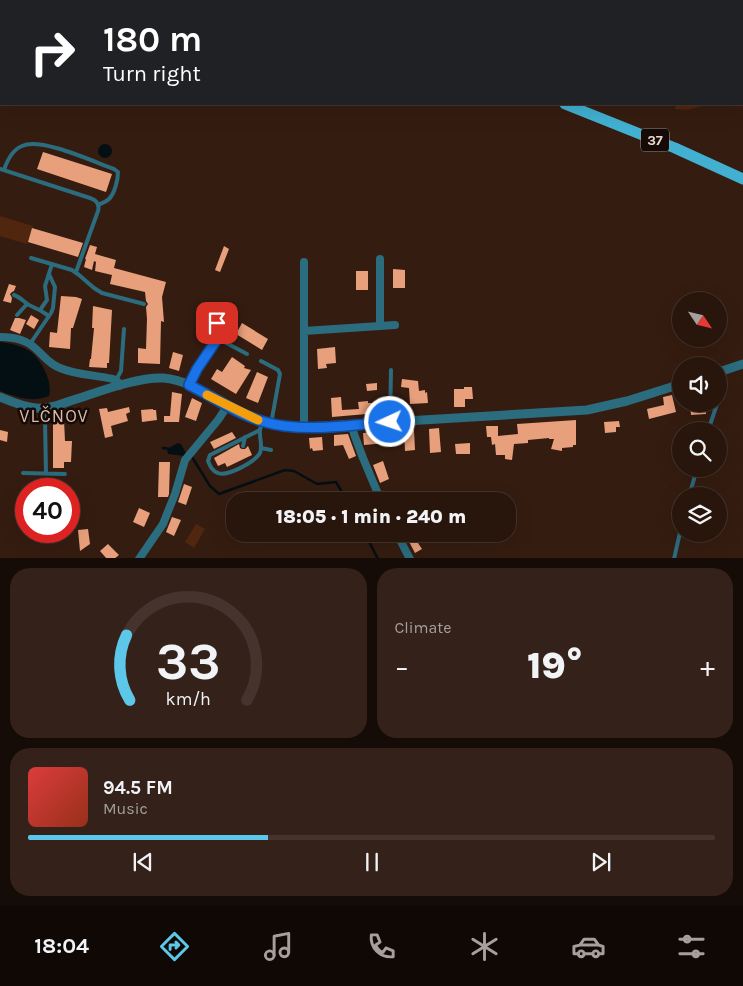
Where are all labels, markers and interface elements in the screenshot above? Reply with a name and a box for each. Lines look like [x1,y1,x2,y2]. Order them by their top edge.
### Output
text: 180 m [103,19,202,60]
icon: right [20,20,85,85]
text: Turn right [103,61,201,87]
road number: 37 [641,128,669,152]
north arrow [672,292,728,348]
map controls [672,292,727,542]
pin [196,302,238,344]
icon: arrive [203,309,231,337]
button: sound [672,357,727,412]
position arrow [363,395,415,447]
district label: VLČNOV [19,405,89,427]
button: search [672,422,727,477]
speed limit sign: 40 [15,478,80,543]
button: layers [672,487,727,542]
text: 18:05 · 1 min · 240 m [276,506,466,528]
text: Climate [395,618,452,637]
text: 33 [156,631,221,692]
text: 19° [527,643,583,688]
text: − [395,650,409,683]
text: + [700,650,715,683]
text: km/h [166,689,211,710]
text: 94.5 FM [103,777,173,799]
text: Music [103,799,148,818]
icon: previous [129,848,157,876]
icon: pause [358,848,386,876]
icon: next [587,848,615,876]
icon: directions [157,929,192,964]
icon: music [261,929,296,964]
icon: phone [364,929,399,964]
icon: climate [467,929,502,964]
icon: car [571,929,606,964]
icon: filters [674,929,709,964]
text: 18:04 [34,933,89,959]

